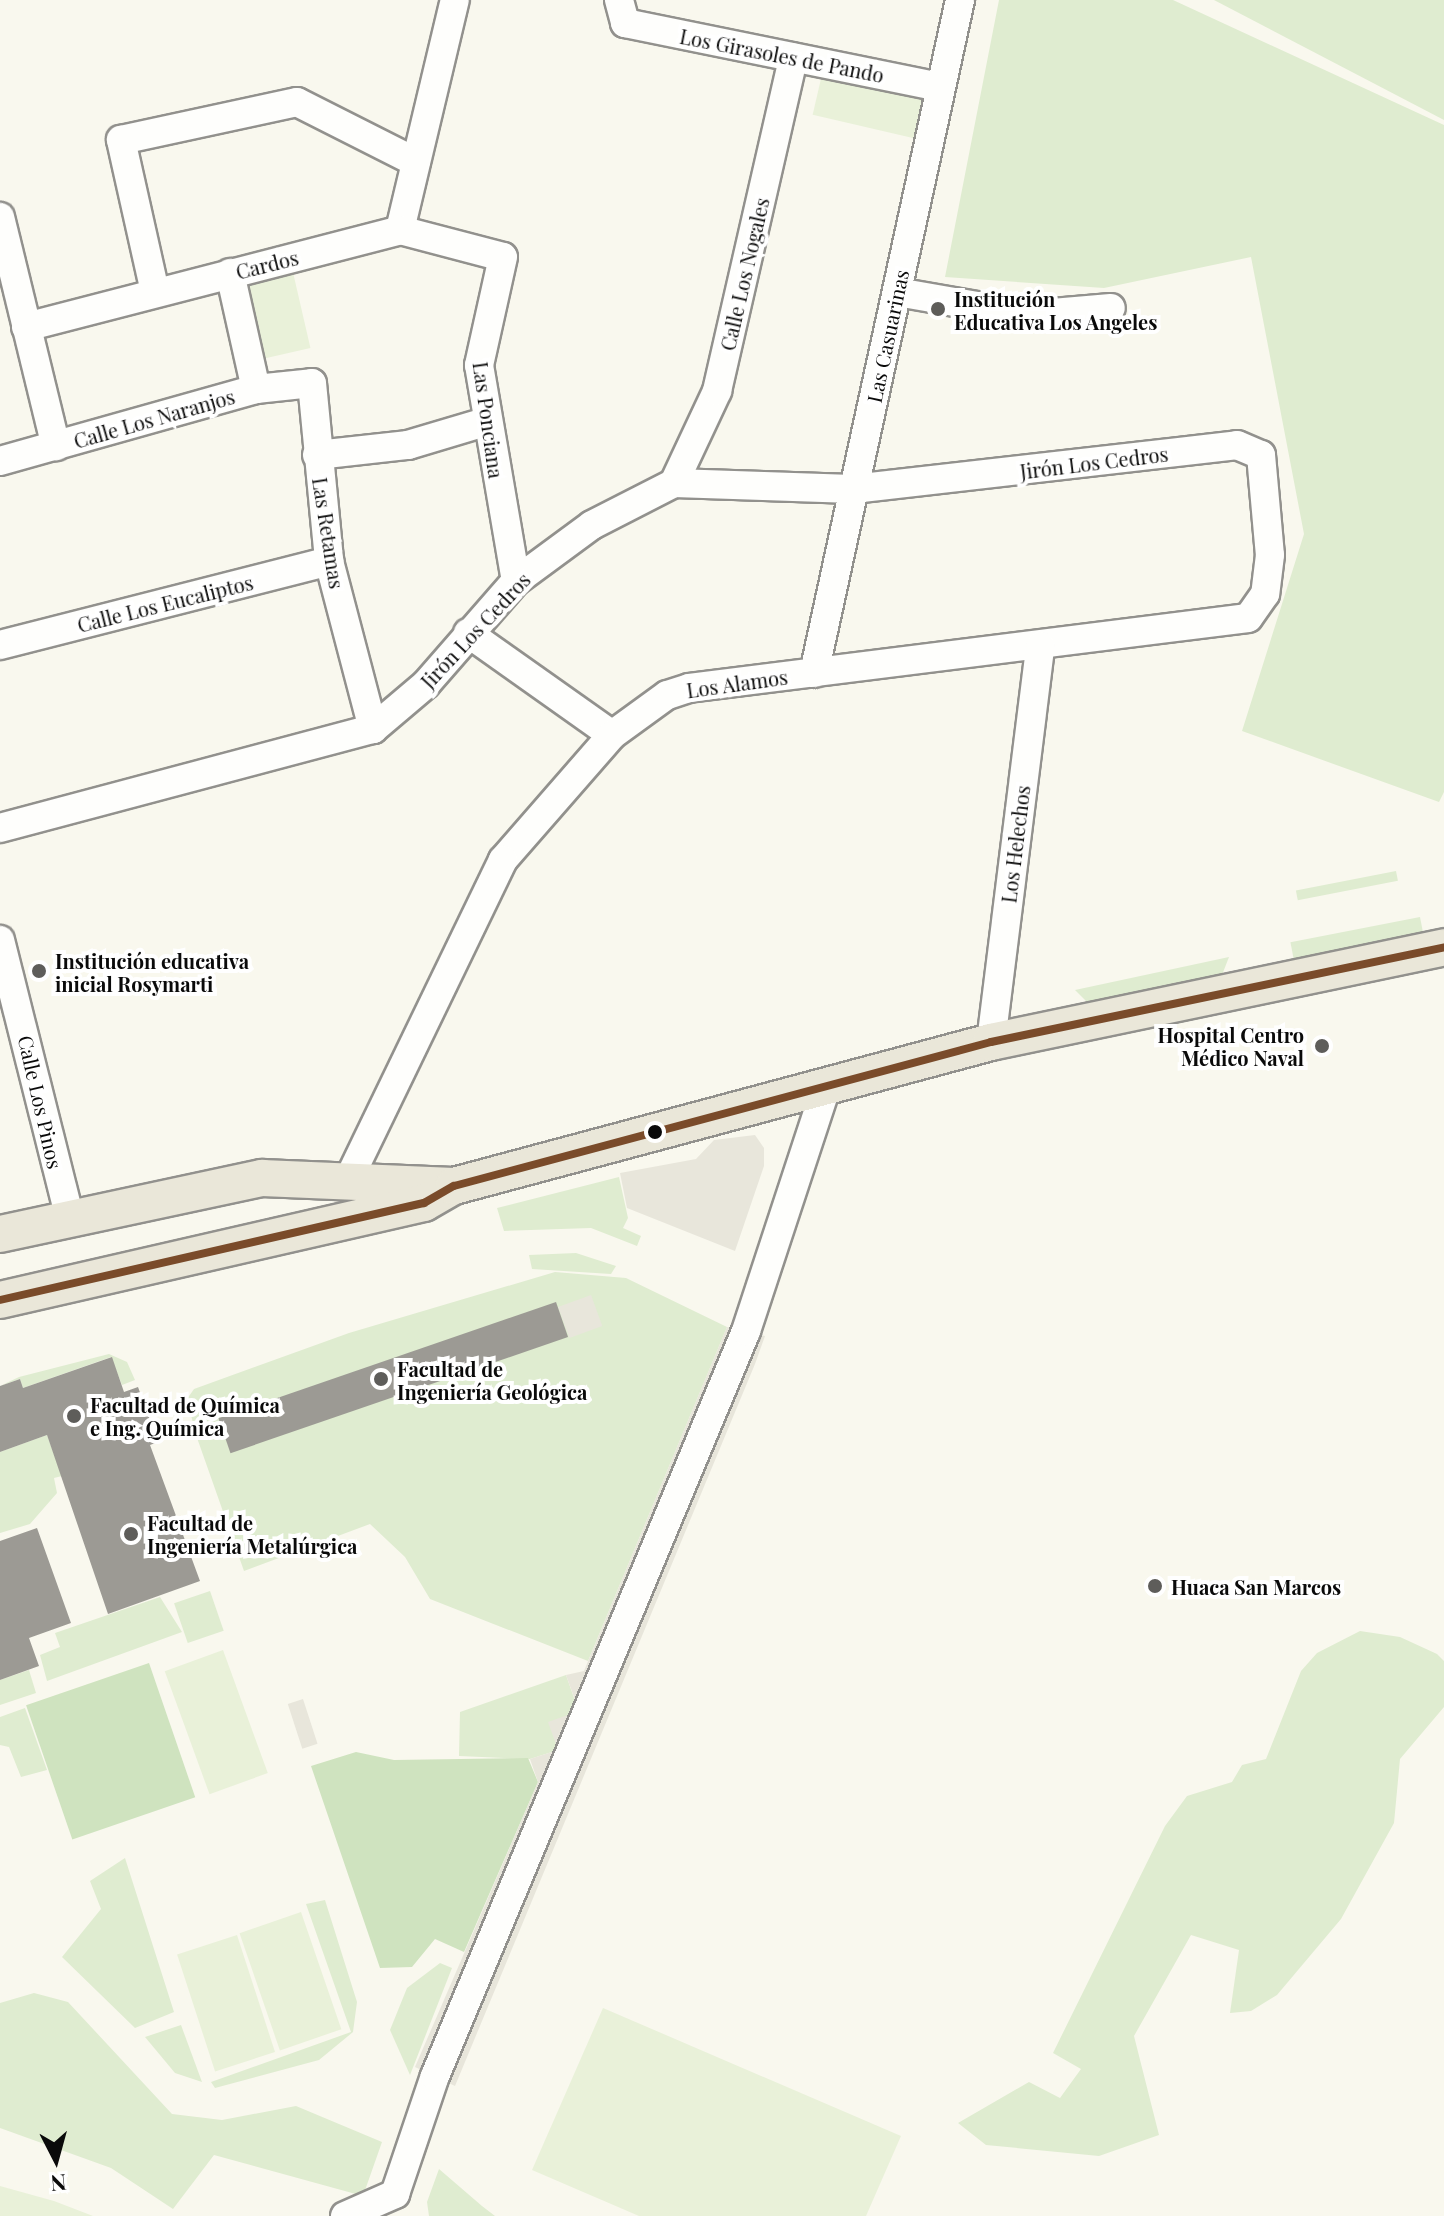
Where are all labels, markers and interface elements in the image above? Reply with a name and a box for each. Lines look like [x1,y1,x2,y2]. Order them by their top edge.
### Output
street label: Los Girasoles de Pando [678,23,886,87]
street label: Calle Los Nogales [715,195,773,353]
street label: Cardos [233,245,301,283]
street label: Las Casuarinas [861,267,913,405]
place label: Institución Educativa Los Angeles [954,286,1158,333]
marker: Institución Educativa Los Angeles [929,300,947,318]
street label: Las Ponciana [469,360,509,480]
street label: Calle Los Naranjos [71,384,237,452]
street label: Jirón Los Cedros [1018,441,1170,483]
street label: Las Retamas [308,476,350,590]
street label: Jirón Los Cedros [415,567,535,693]
street label: Calle Los Eucaliptos [75,570,255,636]
street label: Los Alamos [685,664,789,702]
street label: Los Helechos [996,784,1034,904]
place label: Institución educativa inicial Rosymarti [55,948,249,995]
marker: Institución educativa inicial Rosymarti [30,962,48,980]
place label: Hospital Centro Médico Naval [1158,1022,1304,1069]
street label: Calle Los Pinos [14,1033,68,1171]
marker: Hospital Centro Médico Naval [1311,1035,1333,1057]
unlabelled marker [647,1124,663,1140]
place label: Facultad de Ingeniería Geológica [397,1356,587,1403]
marker: Facultad de Ingeniería Geológica [372,1370,390,1388]
place label: Facultad de Química e Ing. Química [90,1392,280,1439]
marker: Facultad de Química e Ing. Química [65,1407,83,1425]
place label: Facultad de Ingeniería Metalúrgica [147,1510,358,1557]
marker: Facultad de Ingeniería Metalúrgica [122,1525,140,1543]
place label: Huaca San Marcos [1171,1574,1341,1598]
marker: Huaca San Marcos [1146,1577,1164,1595]
north arrow [16,2120,96,2200]
text: N [49,2168,68,2200]

